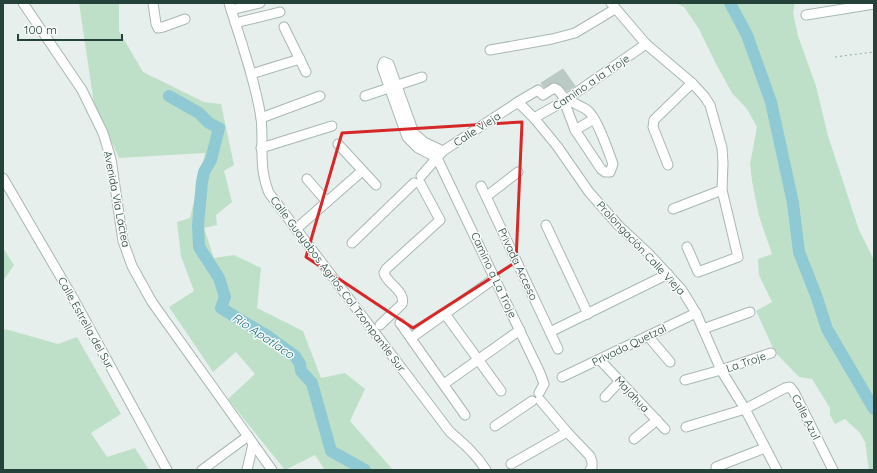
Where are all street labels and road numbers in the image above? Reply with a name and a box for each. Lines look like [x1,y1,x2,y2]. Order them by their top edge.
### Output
street label: Camino a la Troje [550,51,632,113]
street label: Calle Vieja [451,109,503,149]
street label: Avenida Vía Láctea [101,150,133,248]
street label: Calle Guayabos Agrios Col Tzompantle Sur [267,193,409,375]
street label: Prolongación Calle Vieja [594,198,688,298]
street label: Privada Acceso [495,225,541,303]
street label: Camino a La Troje [468,230,520,320]
street label: Calle Estrella del Sur [55,274,118,372]
street label: Privada Quetzal [589,321,669,369]
street label: La Troje [724,349,768,375]
street label: Majahua [612,373,652,415]
street label: Calle Azul [789,392,823,442]

